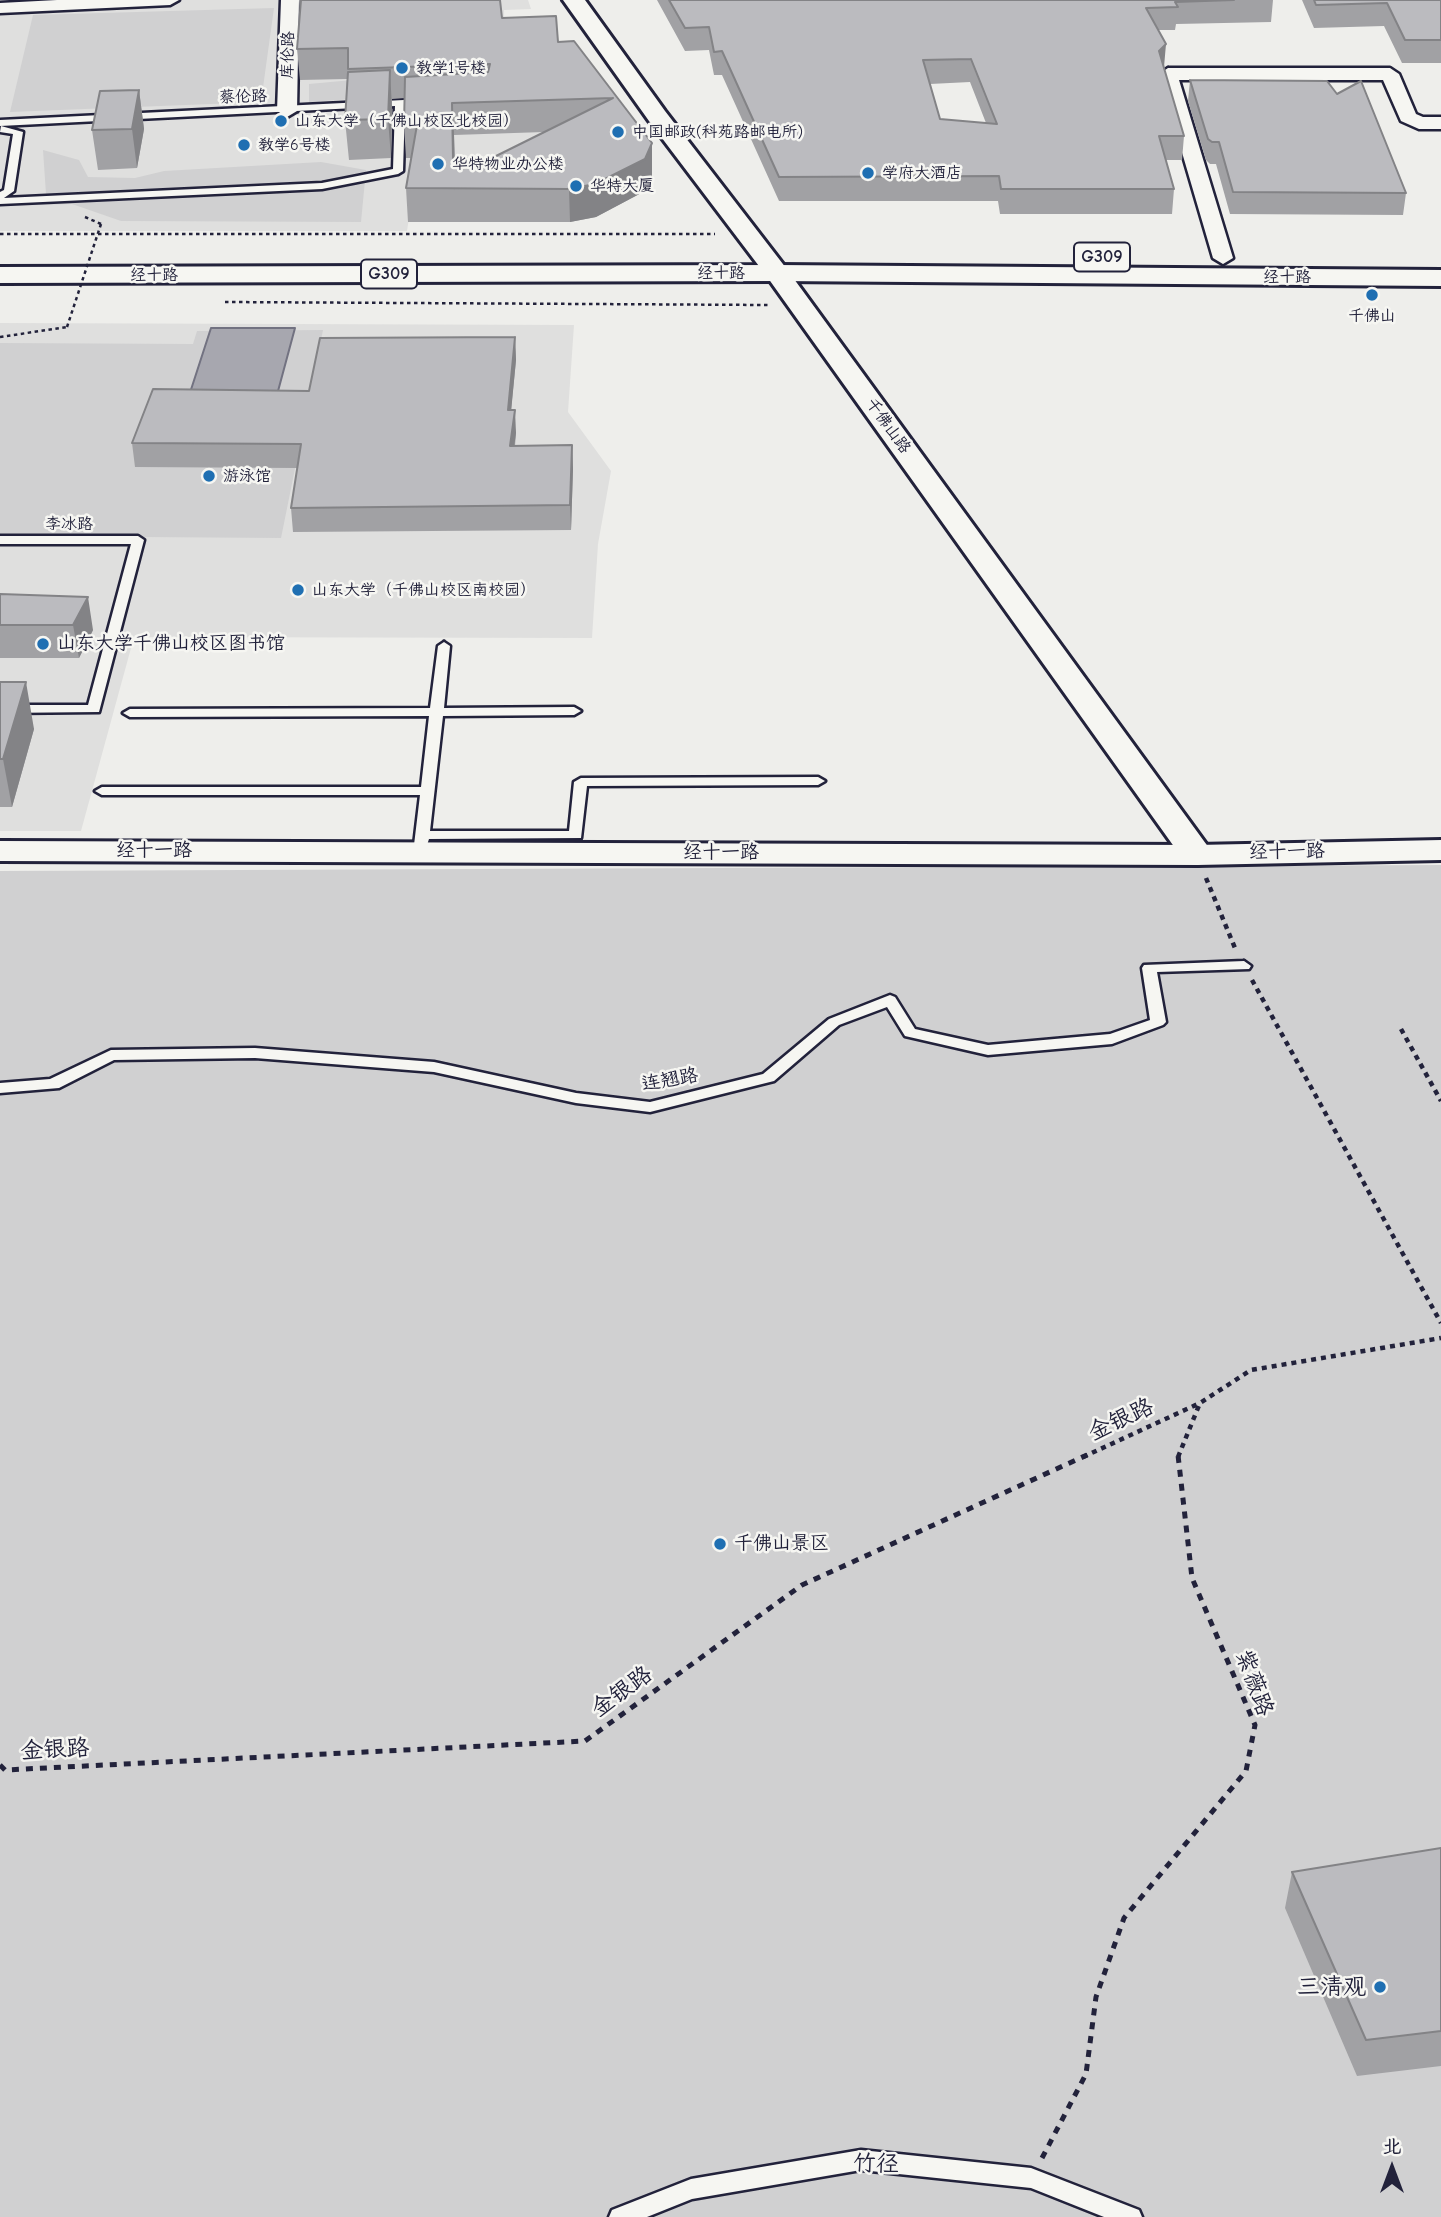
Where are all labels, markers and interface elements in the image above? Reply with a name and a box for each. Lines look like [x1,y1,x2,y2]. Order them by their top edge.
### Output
street label: 库伦路 [278,31,298,79]
place label: 教学1号楼 [416,58,486,78]
marker: 教学1号楼 [394,60,410,76]
street label: 蔡伦路 [219,87,267,107]
place label: 山东大学（千佛山校区北校园） [295,111,519,131]
marker: 山东大学（千佛山校区北校园） [273,113,289,129]
place label: 中国邮政(科苑路邮电所) [632,122,803,142]
marker: 中国邮政(科苑路邮电所) [610,124,626,140]
place label: 教学6号楼 [258,135,331,155]
marker: 教学6号楼 [236,137,252,153]
place label: 华特物业办公楼 [452,154,564,174]
marker: 华特物业办公楼 [430,156,446,172]
place label: 学府大酒店 [882,163,962,183]
marker: 学府大酒店 [860,165,876,181]
place label: 华特大厦 [590,176,654,196]
marker: 华特大厦 [568,178,584,194]
road number: G309 [1074,243,1130,272]
road number: G309 [361,260,417,288]
street label: 经十路 [697,263,745,283]
street label: 经十路 [130,265,178,285]
street label: 经十路 [1263,267,1311,287]
marker: 千佛山 [1364,287,1380,303]
place label: 千佛山 [1348,306,1396,326]
street label: 千佛山路 [861,394,915,458]
place label: 游泳馆 [223,466,271,486]
marker: 游泳馆 [201,468,217,484]
street label: 李冰路 [45,514,93,534]
place label: 山东大学（千佛山校区南校园） [312,580,536,600]
marker: 山东大学（千佛山校区南校园） [290,582,306,598]
place label: 山东大学千佛山校区图书馆 [57,633,285,655]
marker: 山东大学千佛山校区图书馆 [35,636,51,652]
street label: 经十一路 [116,840,192,862]
street label: 经十一路 [1249,840,1325,864]
street label: 经十一路 [683,842,759,864]
street label: 连翘路 [640,1064,700,1096]
street label: 金银路 [1084,1393,1158,1447]
place label: 千佛山景区 [734,1533,829,1555]
marker: 千佛山景区 [712,1536,728,1552]
street label: 紫薇路 [1229,1646,1279,1720]
street label: 金银路 [586,1661,658,1723]
street label: 金银路 [20,1734,90,1766]
place label: 三清观 [1297,1973,1366,2001]
marker: 三清观 [1372,1979,1388,1995]
north arrow [1357,2133,1427,2203]
text: 北 [1382,2136,1402,2158]
street label: 竹径 [853,2149,899,2179]

